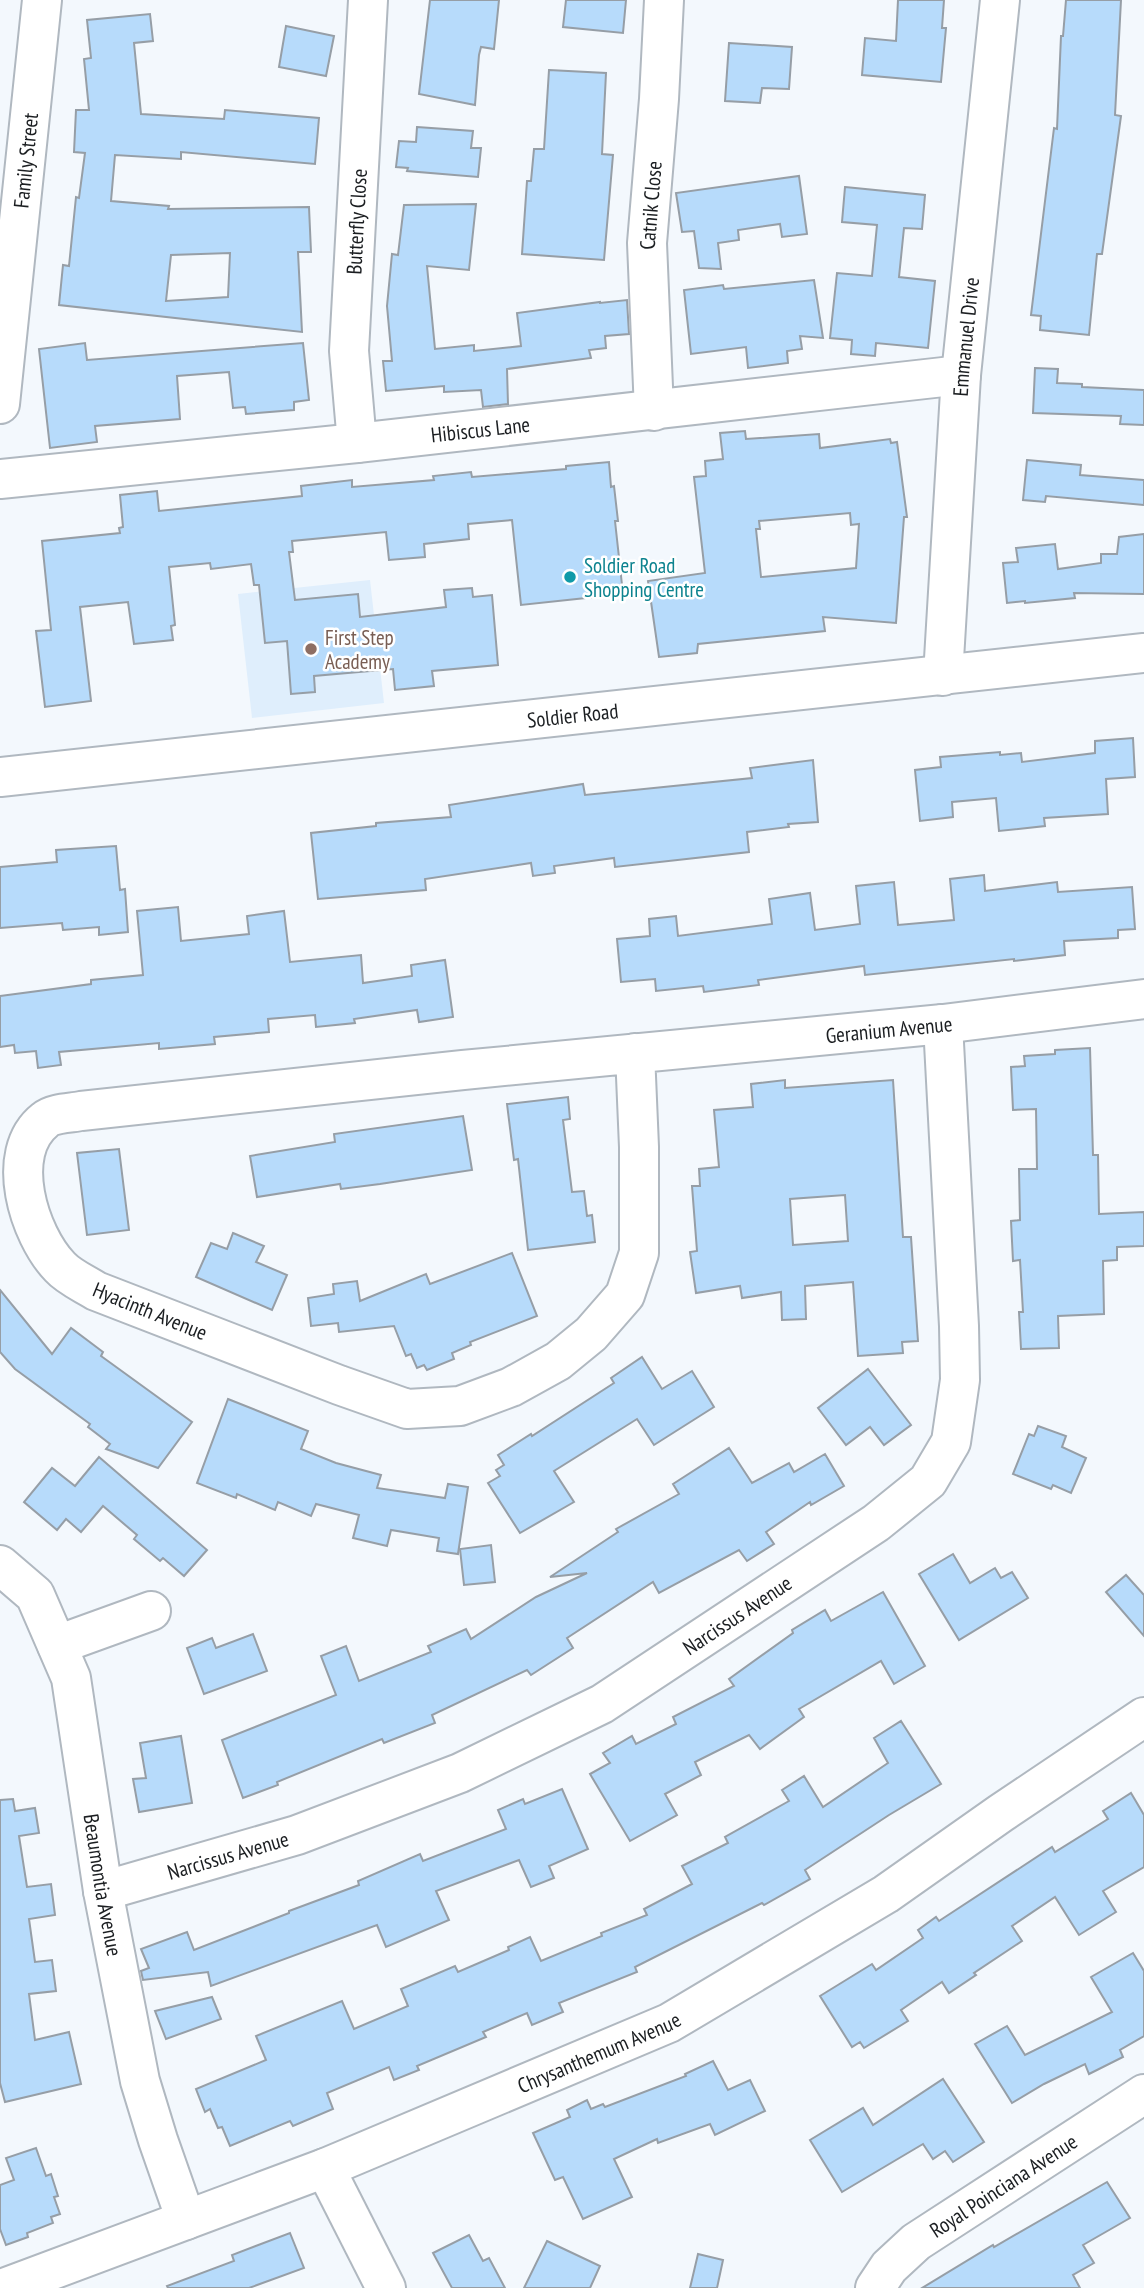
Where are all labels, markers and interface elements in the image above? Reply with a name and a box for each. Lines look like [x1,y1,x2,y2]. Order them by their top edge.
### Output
street label: Family Street [7,111,44,209]
street label: Catnik Close [633,160,667,250]
street label: Butterfly Close [340,168,372,275]
street label: Emmanuel Drive [946,276,985,397]
street label: Hibiscus Lane [429,410,531,448]
place label: Soldier Road Shopping Centre [584,552,704,603]
marker: Soldier Road Shopping Centre [562,569,578,585]
place label: First Step Academy [325,624,394,675]
marker: First Step Academy [303,641,319,657]
street label: Soldier Road [526,697,620,733]
street label: Geranium Avenue [824,1009,954,1049]
street label: Hyacinth Avenue [89,1276,211,1346]
street label: Narcissus Avenue [677,1569,797,1661]
street label: Beaumontia Avenue [78,1812,129,1958]
street label: Narcissus Avenue [164,1825,292,1885]
street label: Chrysanthemum Avenue [513,2006,686,2099]
street label: Royal Poinciana Avenue [924,2128,1082,2243]

